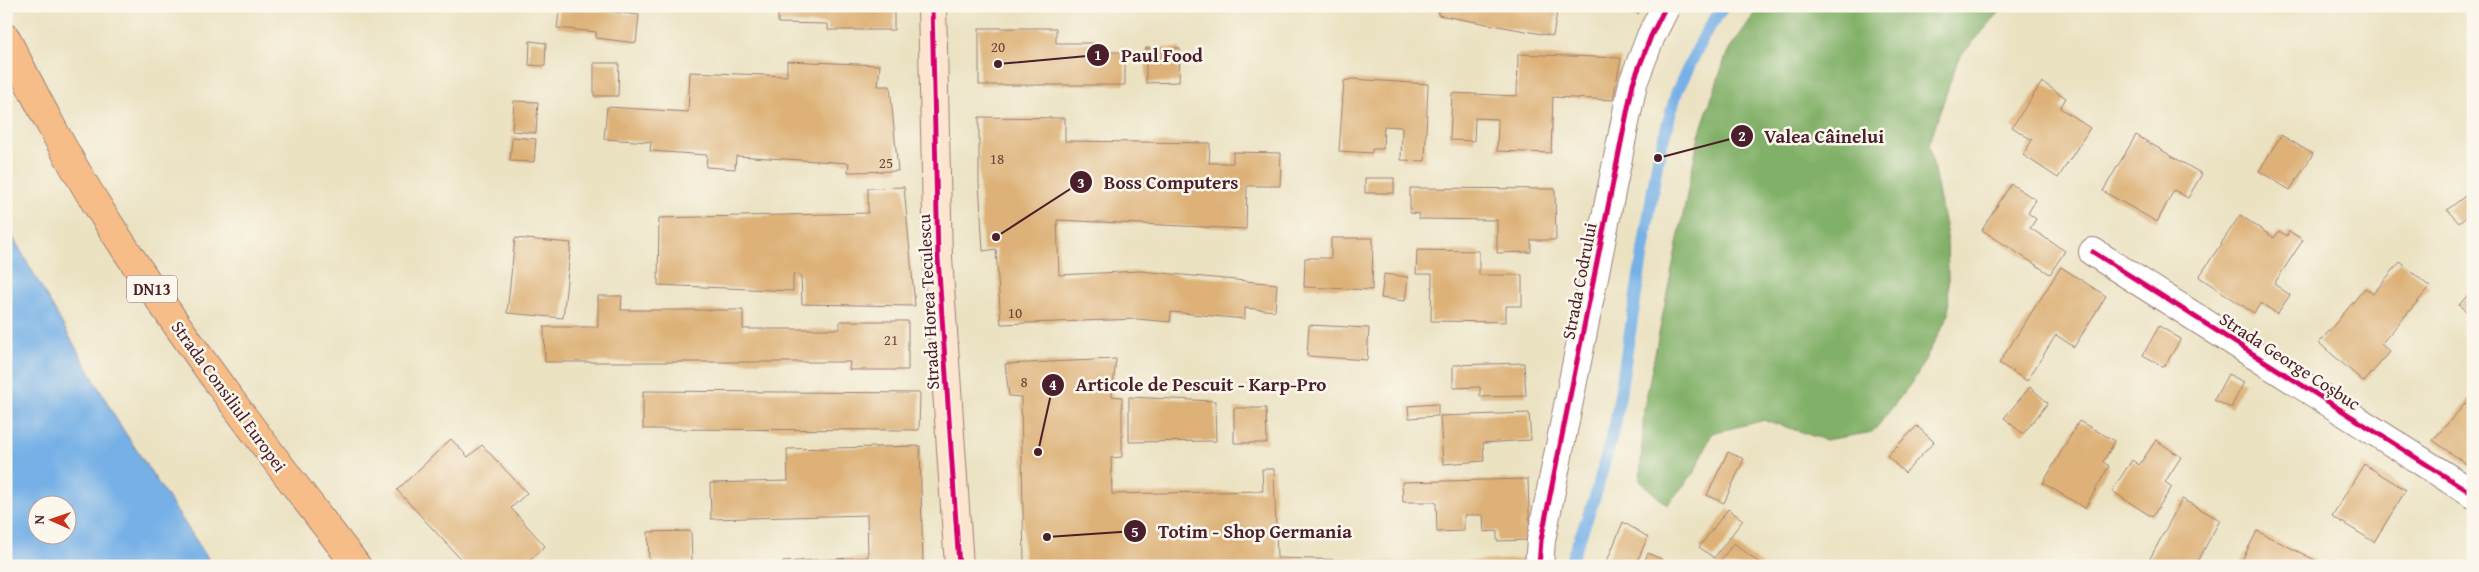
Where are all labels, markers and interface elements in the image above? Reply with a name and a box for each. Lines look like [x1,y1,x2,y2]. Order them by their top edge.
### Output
house number: 20 [991,36,1005,57]
callout: Paul Food [1086,38,1213,72]
text: Paul Food [1121,41,1203,69]
text: 1 [1094,44,1102,65]
callout: Valea Câinelui [1729,119,1894,153]
text: Valea Câinelui [1764,122,1884,150]
text: 2 [1738,125,1746,146]
house number: 18 [990,148,1004,169]
house number: 25 [879,152,893,173]
callout: Boss Computers [1069,165,1248,199]
text: Boss Computers [1104,168,1238,196]
text: 3 [1077,172,1085,193]
street label: Strada Horea Teculescu [910,213,946,391]
street label: Strada Codrului [1554,220,1604,342]
road number: DN13 [127,276,177,302]
house number: 10 [1008,302,1022,323]
street label: Strada George Coșbuc [2214,305,2366,417]
street label: Strada Consiliul Europei [165,315,293,477]
house number: 21 [884,329,898,350]
callout: Articole de Pescuit - Karp-Pro [1041,368,1337,402]
text: Articole de Pescuit - Karp-Pro [1076,370,1326,398]
house number: 8 [1020,371,1028,392]
text: 4 [1049,374,1057,395]
north arrow [28,494,78,544]
text: N [29,514,49,525]
callout: Totim - Shop Germania [1123,514,1362,548]
text: Totim - Shop Germania [1158,517,1352,545]
text: 5 [1131,521,1139,542]

